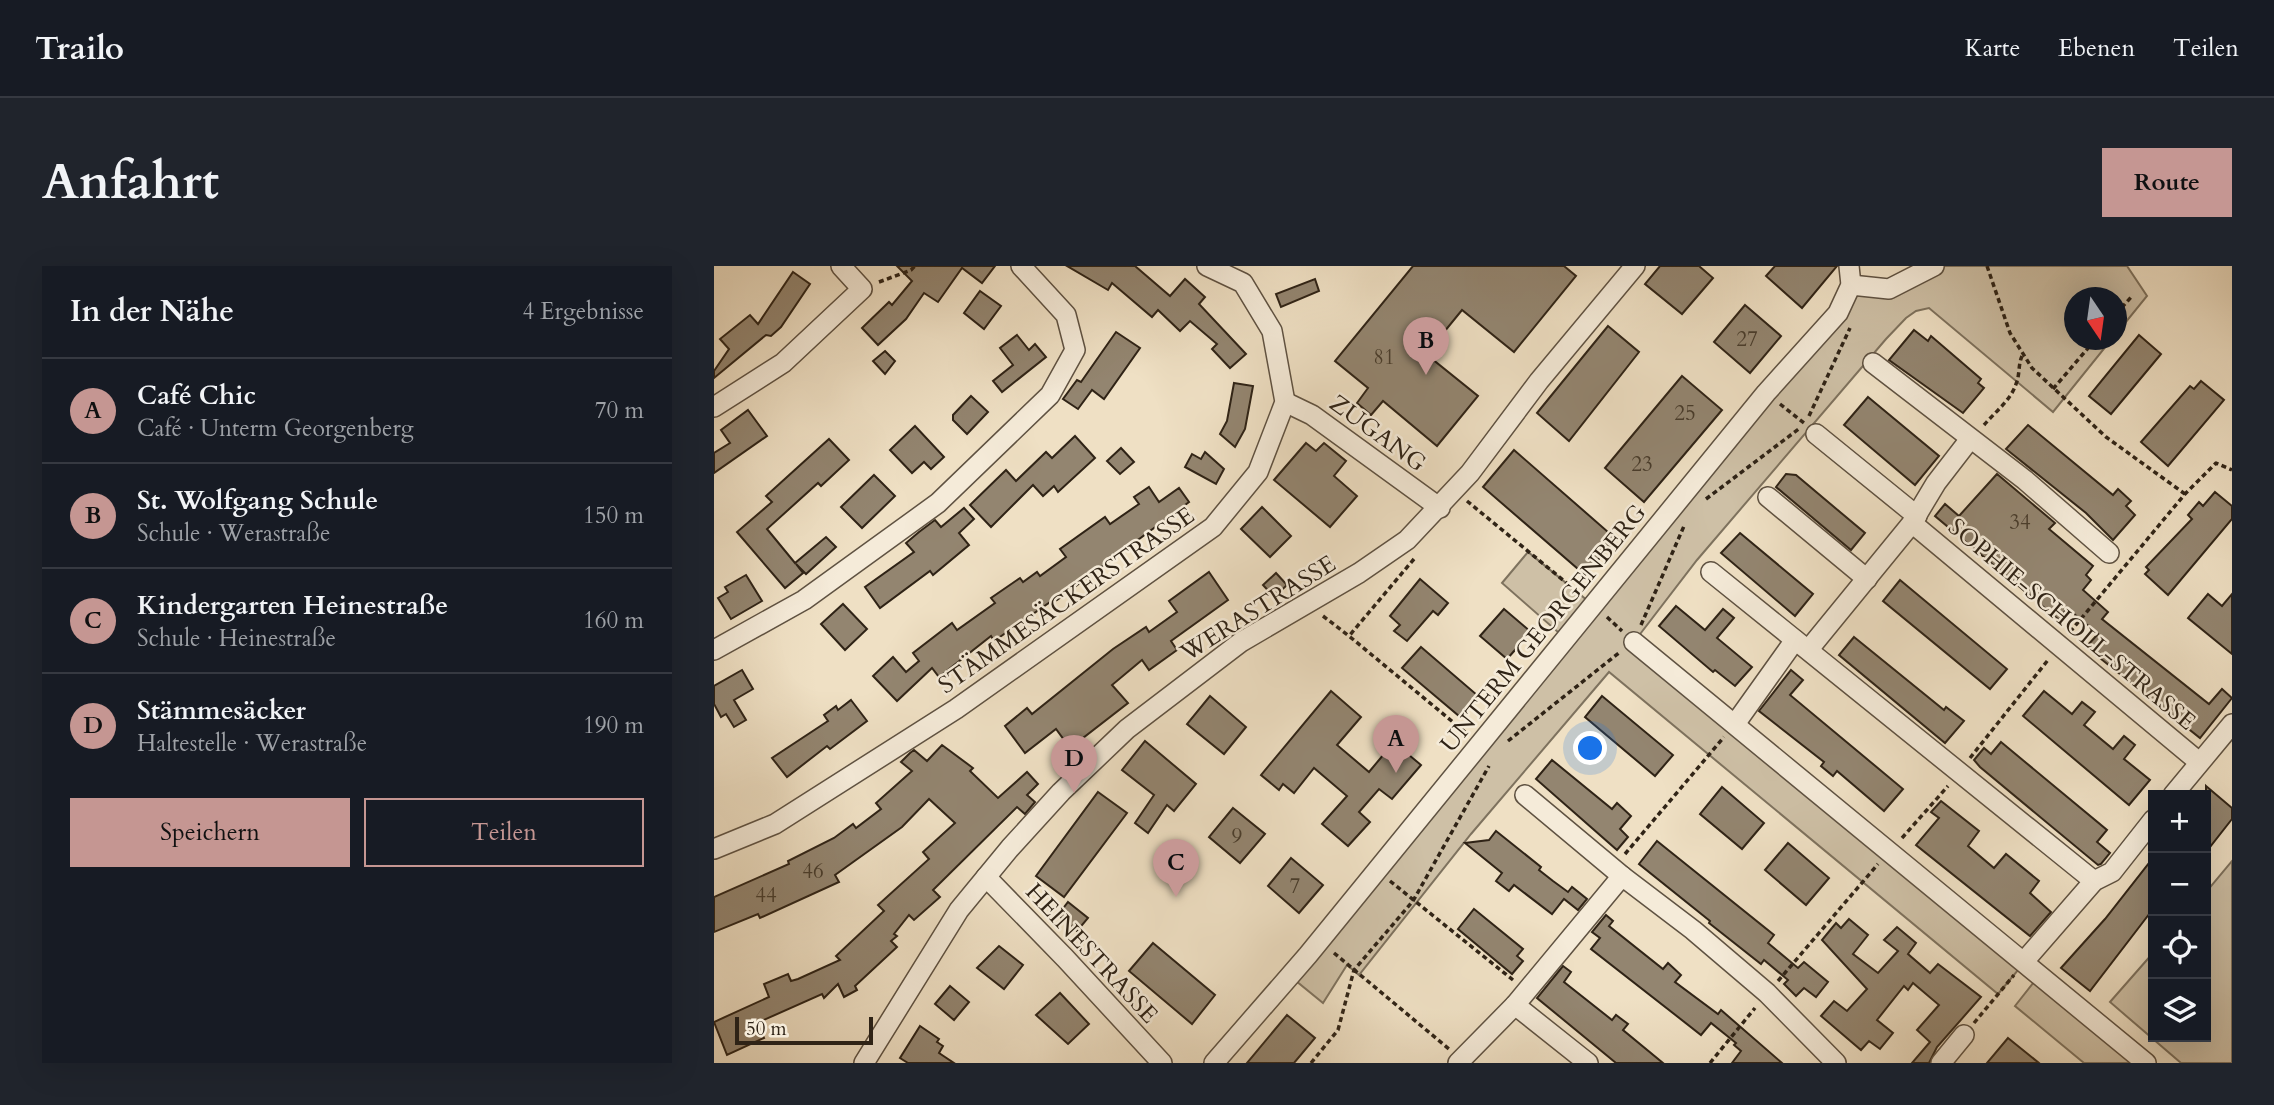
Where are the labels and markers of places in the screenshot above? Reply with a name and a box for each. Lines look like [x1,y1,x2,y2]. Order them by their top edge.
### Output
pin: B [1403,317,1449,375]
pin: A [1373,715,1419,773]
pin: D [1051,735,1097,793]
pin: C [1153,839,1199,897]

